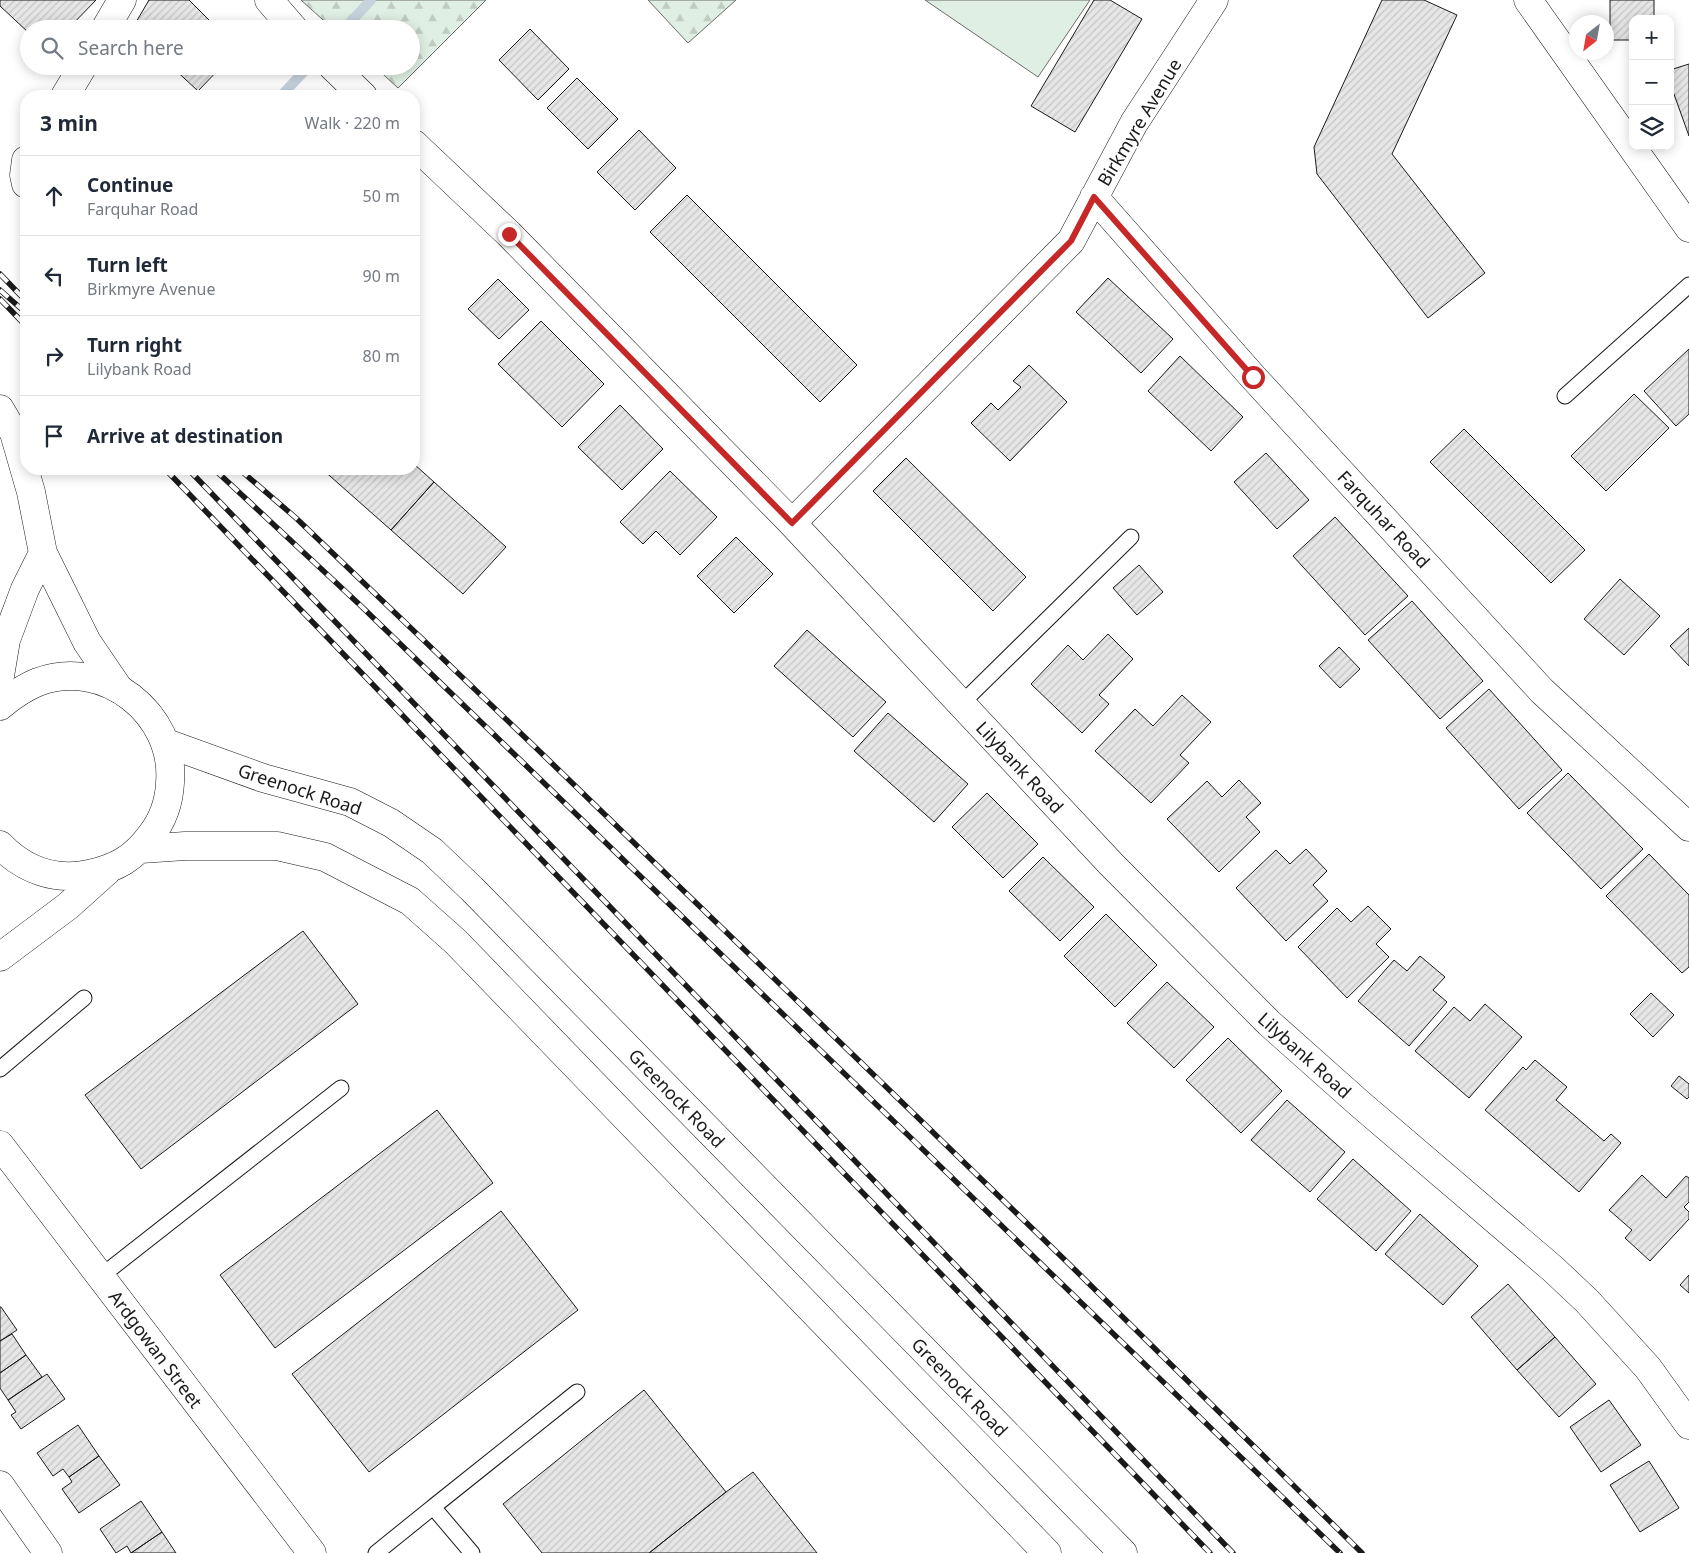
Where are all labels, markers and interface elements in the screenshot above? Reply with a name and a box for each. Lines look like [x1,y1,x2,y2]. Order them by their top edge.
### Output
north arrow [1569,15,1614,60]
map controls [1629,15,1674,150]
button: + [1629,15,1674,60]
search box [20,20,420,75]
icon: search [38,34,66,62]
text: Search here [78,35,184,61]
street label: Birkmyre Avenue [1091,54,1187,190]
button: − [1629,60,1674,105]
button: layers [1629,105,1674,150]
text: 3 min [40,109,98,137]
text: Walk · 220 m [305,112,400,134]
text: Continue [87,172,173,198]
icon: ahead [40,182,68,210]
text: 50 m [363,185,400,207]
text: Farquhar Road [87,198,198,220]
route end [498,223,521,246]
text: Turn left [87,252,168,278]
icon: left [40,262,68,290]
text: 90 m [363,265,400,287]
text: Birkmyre Avenue [87,278,215,300]
text: Turn right [87,332,182,358]
icon: right [40,342,68,370]
text: 80 m [363,345,400,367]
text: Lilybank Road [87,358,192,380]
route start [1242,366,1265,389]
icon: arrive [40,422,68,450]
text: Arrive at destination [87,423,283,449]
street label: Farquhar Road [1332,465,1436,573]
street label: Lilybank Road [971,716,1069,818]
street label: Greenock Road [235,758,365,820]
street label: Lilybank Road [1253,1007,1357,1103]
street label: Greenock Road [624,1043,730,1153]
street label: Ardgowan Street [104,1285,208,1413]
street label: Greenock Road [907,1332,1013,1442]

